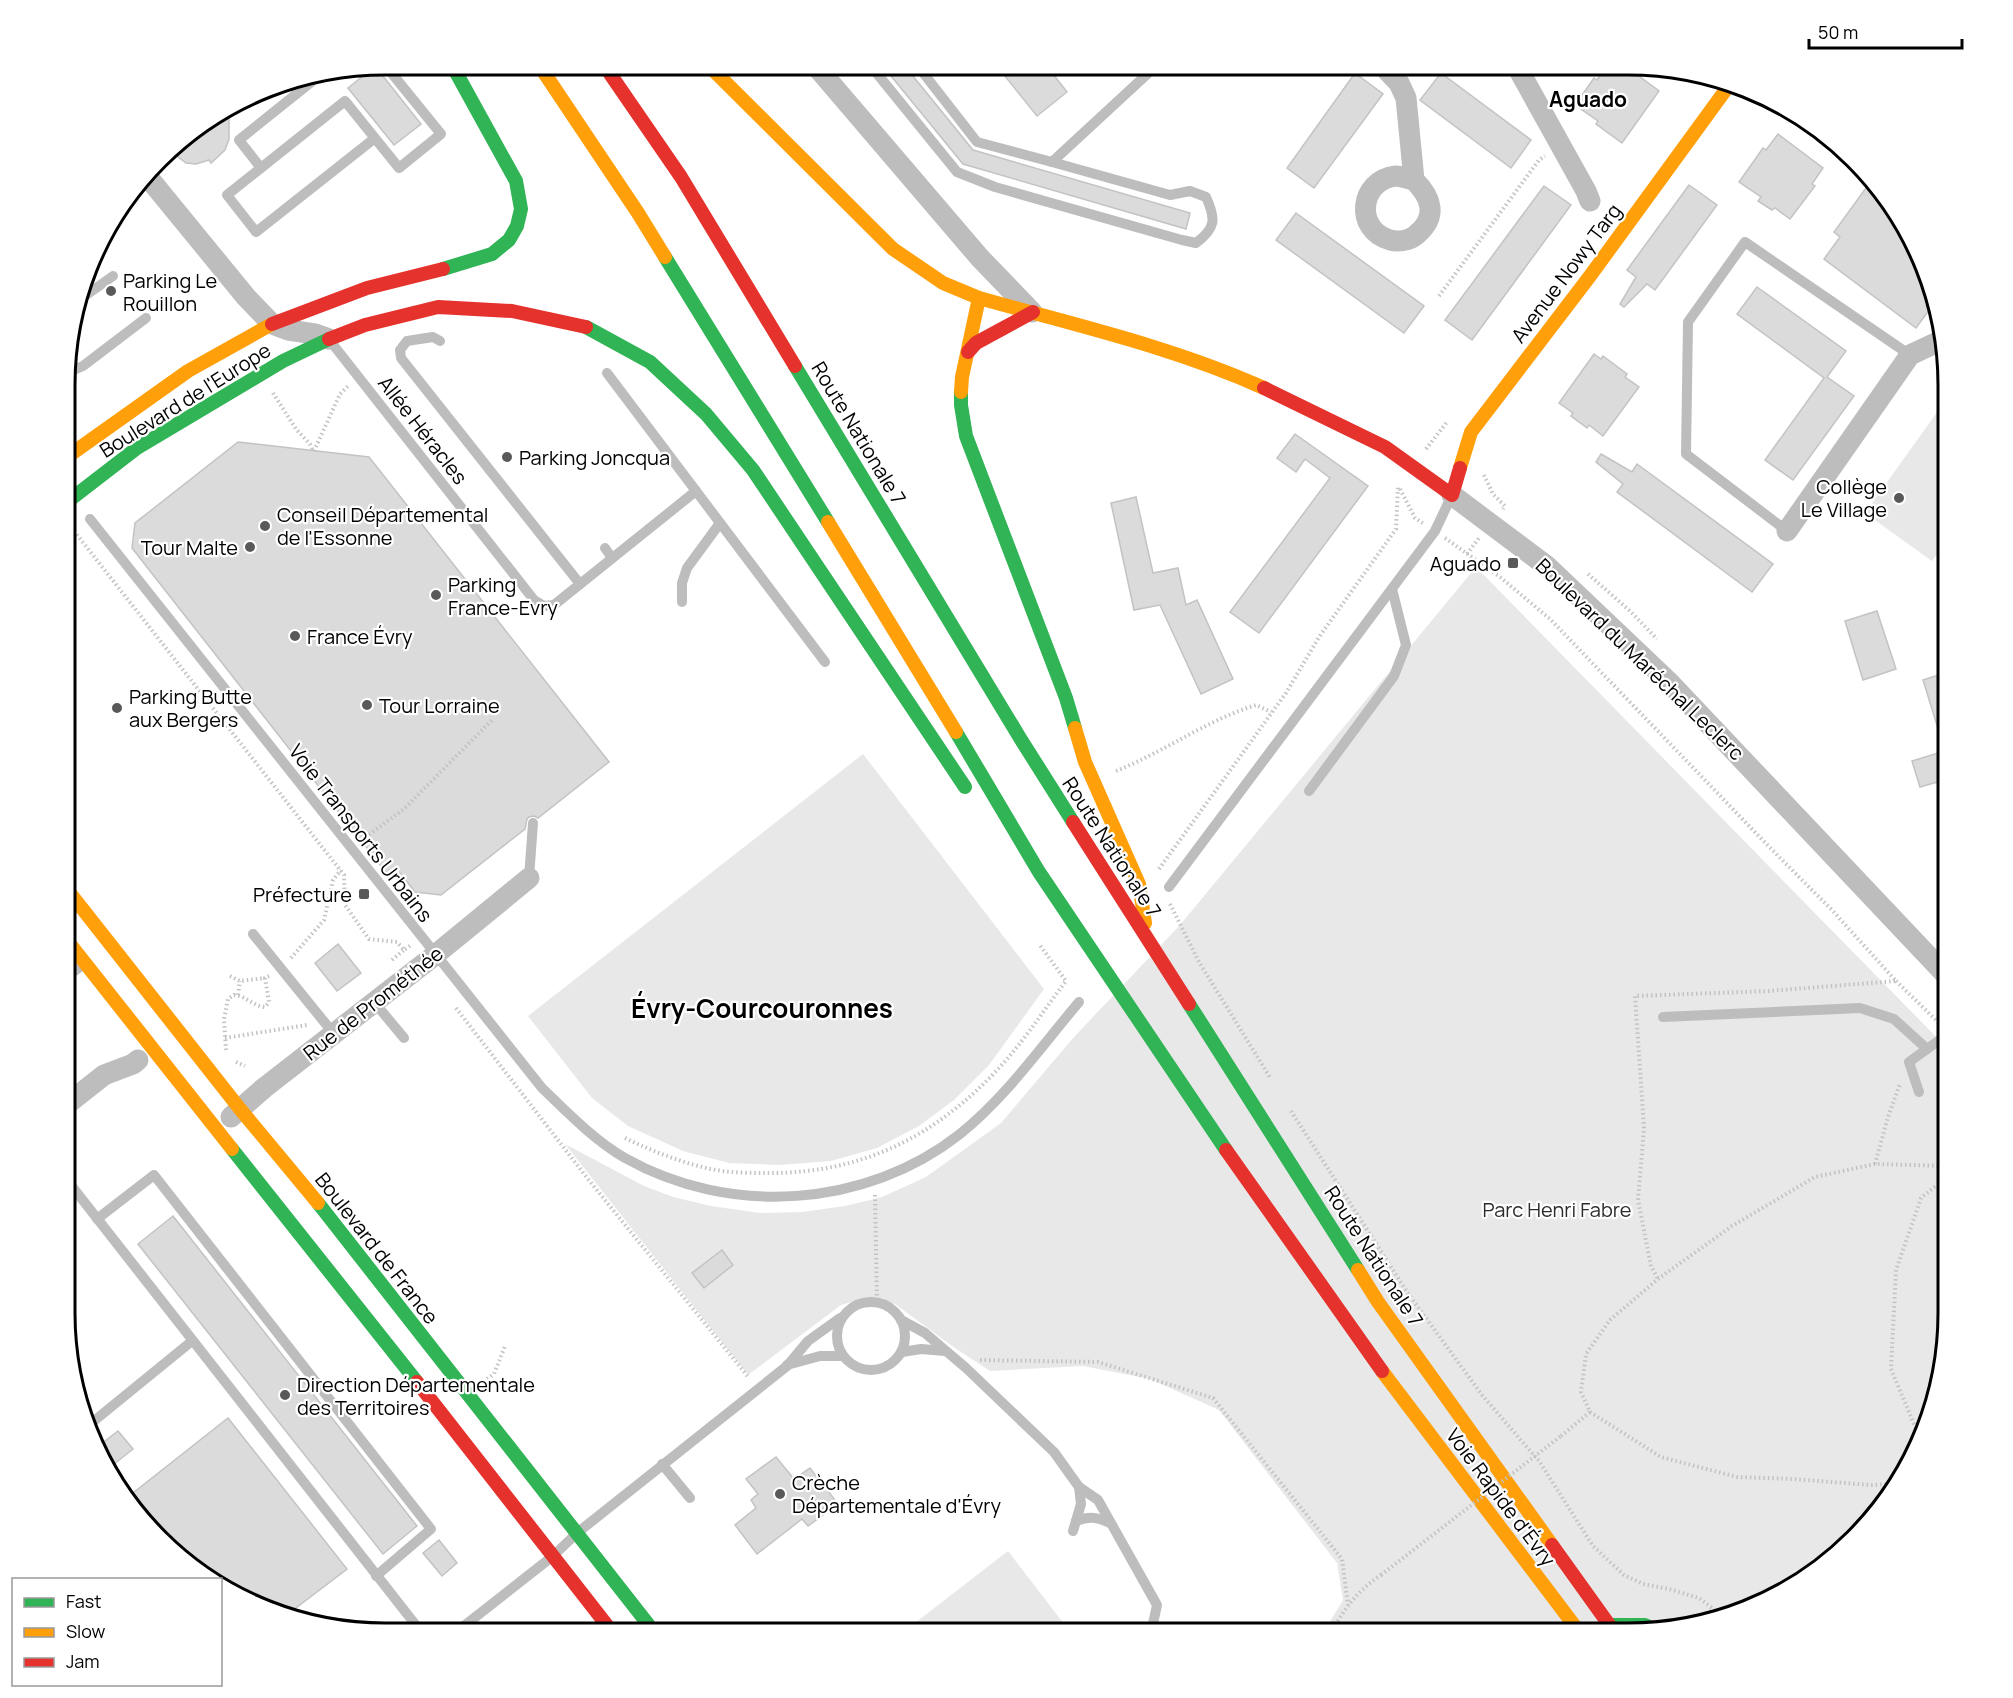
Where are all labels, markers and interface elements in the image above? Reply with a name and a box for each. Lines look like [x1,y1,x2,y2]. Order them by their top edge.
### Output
scale bar [1809,12,1962,50]
text: 50 m [1818,20,1858,44]
district label: Aguado [1549,85,1627,113]
street label: Avenue Nowy Targ [1505,198,1627,348]
place label: Parking Le Rouillon [123,267,217,317]
marker: Parking Le Rouillon [104,284,118,298]
street label: Boulevard de l'Europe [94,336,276,464]
street label: Route Nationale 7 [806,356,912,510]
street label: Allée Héracles [372,370,474,490]
place label: Parking Joncqua [519,444,670,471]
marker: Parking Joncqua [500,450,514,464]
place label: Collège Le Village [1801,473,1887,523]
marker: Collège Le Village [1892,491,1906,505]
place label: Conseil Départemental de l'Essonne [277,501,488,551]
marker: Conseil Départemental de l'Essonne [258,519,272,533]
place label: Tour Malte [141,534,238,561]
marker: Tour Malte [243,540,257,554]
place label: Aguado [1430,550,1501,577]
street label: Boulevard du Maréchal Leclerc [1530,552,1750,766]
marker: Aguado [1506,556,1520,570]
place label: Parking France-Evry [448,571,558,621]
marker: Parking France-Evry [429,588,443,602]
place label: France Évry [307,623,413,650]
marker: France Évry [288,629,302,643]
place label: Parking Butte aux Bergers [129,683,252,733]
place label: Tour Lorraine [379,692,500,719]
marker: Tour Lorraine [360,698,374,712]
marker: Parking Butte aux Bergers [110,701,124,715]
street label: Voie Transports Urbains [283,738,439,928]
street label: Route Nationale 7 [1056,772,1168,922]
place label: Préfecture [253,881,352,908]
marker: Préfecture [357,887,371,901]
street label: Rue de Prométhée [297,940,449,1066]
district label: Évry-Courcouronnes [631,990,893,1026]
street label: Boulevard de France [309,1167,445,1329]
street label: Route Nationale 7 [1318,1181,1430,1331]
park label: Parc Henri Fabre [1483,1196,1631,1223]
place label: Direction Départementale des Territoires [297,1371,535,1421]
marker: Direction Départementale des Territoires [278,1388,292,1402]
street label: Voie Rapide d'Évry [1440,1423,1562,1572]
place label: Crèche Départementale d'Évry [792,1469,1001,1519]
marker: Crèche Départementale d'Évry [773,1487,787,1501]
legend [12,1578,222,1686]
text: Fast [66,1589,101,1613]
text: Slow [66,1619,106,1643]
text: Jam [66,1649,100,1673]

